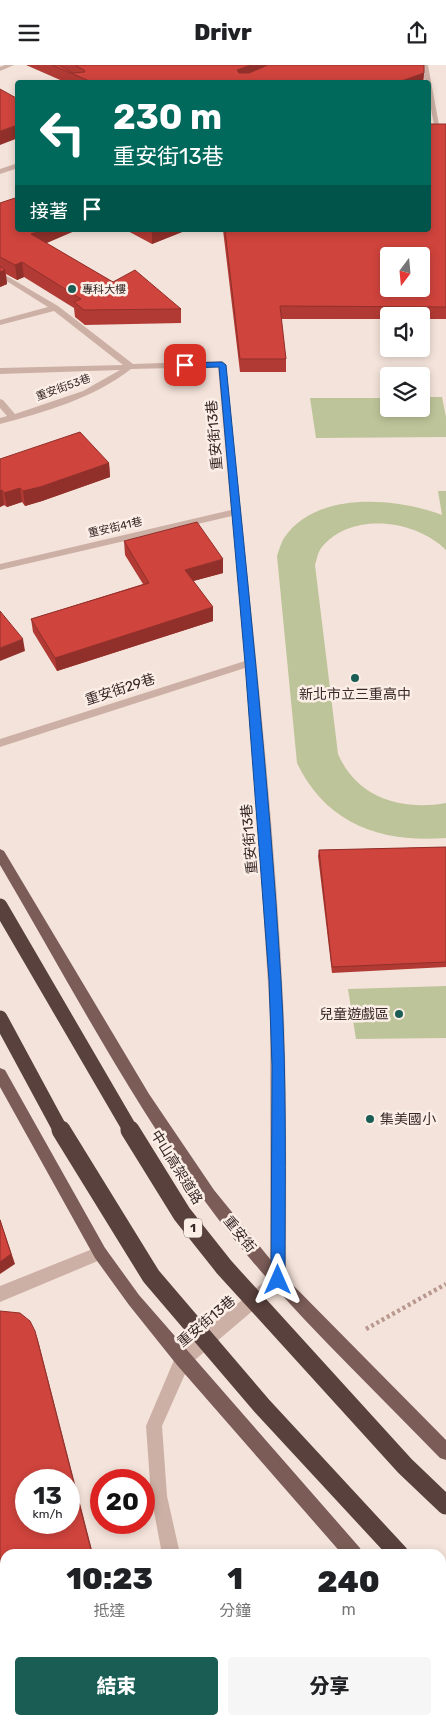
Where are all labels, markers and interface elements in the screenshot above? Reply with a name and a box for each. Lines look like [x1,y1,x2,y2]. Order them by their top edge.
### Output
icon: menu [15,19,43,47]
text: Drivr [194,19,252,46]
icon: share [403,19,431,47]
text: 230 m [113,96,222,138]
icon: left [30,100,95,165]
text: 重安街13巷 [113,143,224,170]
icon: arrive [78,195,106,223]
text: 接著 [30,200,68,223]
north arrow [380,247,430,297]
map controls [380,247,430,417]
marker: 專科大樓 [66,283,78,295]
place label: 專科大樓 [82,283,126,296]
button: sound [380,307,430,357]
pin [164,344,206,386]
icon: arrive [171,351,199,379]
button: layers [380,367,430,417]
street label: 重安街53巷 [34,372,92,403]
street label: 重安街13巷 [203,399,226,471]
street label: 重安街41巷 [87,515,144,540]
street label: 重安街29巷 [83,670,157,709]
marker: 新北市立三重高中 [349,672,361,684]
place label: 新北市立三重高中 [299,686,411,703]
street label: 重安街13巷 [238,803,261,875]
place label: 兒童遊戲區 [319,1006,389,1023]
marker: 兒童遊戲區 [393,1008,405,1020]
place label: 集美國小 [380,1111,436,1128]
marker: 集美國小 [364,1113,376,1125]
street label: 中山高架道路 [147,1127,206,1207]
street label: 重安街 [220,1213,259,1256]
road number: 1 [184,1219,202,1237]
position arrow [251,1253,303,1305]
street label: 重安街13巷 [174,1292,239,1351]
speed limit sign: 20 [90,1469,155,1534]
text: 13 [33,1481,62,1510]
text: km/h [33,1507,62,1521]
text: 10:23 [66,1561,153,1597]
text: 1 [227,1561,243,1597]
text: 240 [317,1564,380,1600]
text: m [341,1600,356,1619]
text: 抵達 [94,1601,126,1620]
text: 分鐘 [219,1601,251,1620]
button: 結束 [15,1657,218,1715]
button: 分享 [228,1657,431,1715]

